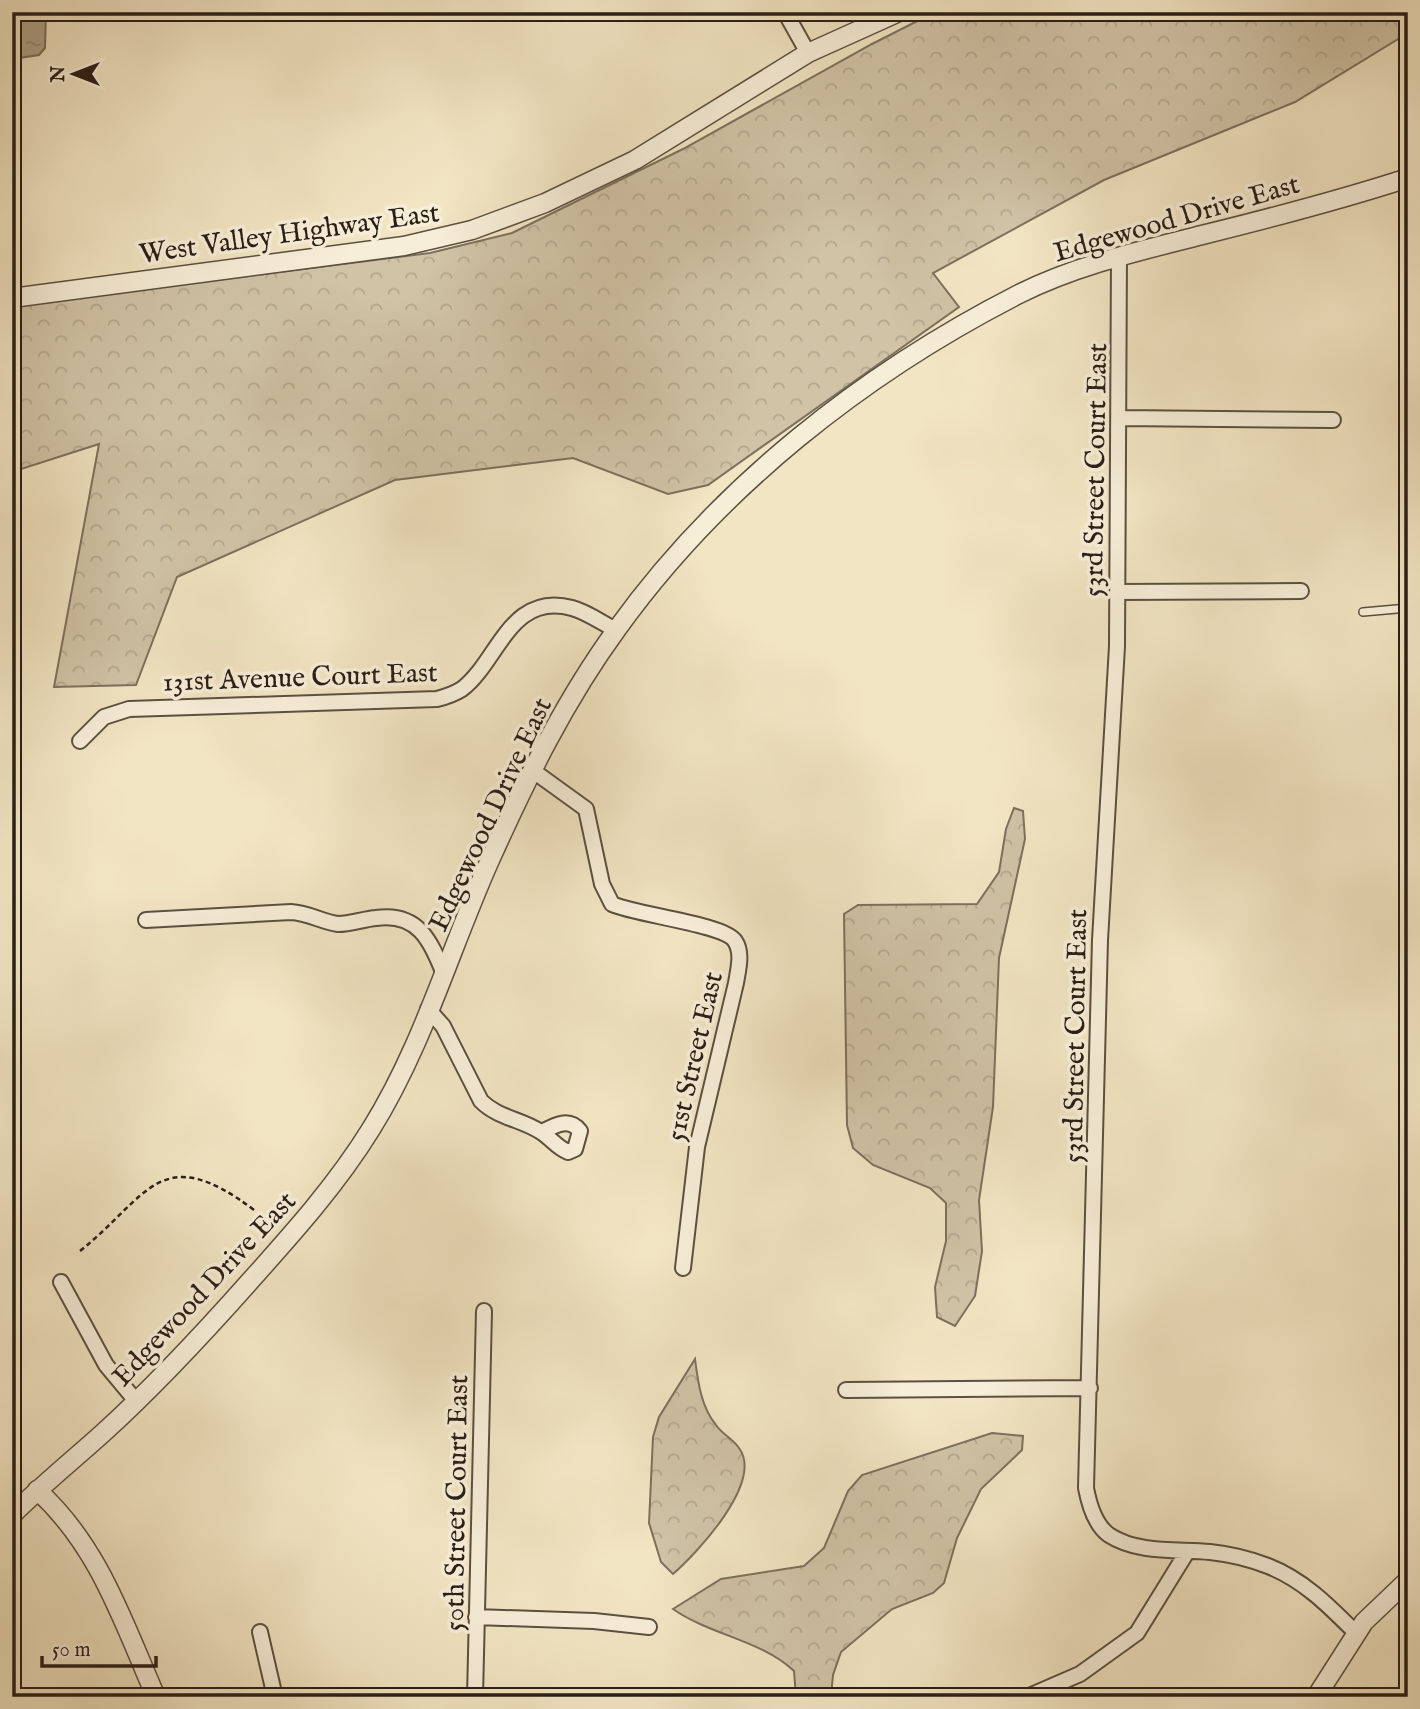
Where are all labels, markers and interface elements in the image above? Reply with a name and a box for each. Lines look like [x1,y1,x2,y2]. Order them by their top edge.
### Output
north arrow [38,38,108,108]
text: N [47,65,71,83]
street label: Edgewood Drive East [1050,167,1304,271]
street label: West Valley Highway East [137,196,442,273]
street label: 53rd Street Court East [1077,342,1116,597]
street label: 131st Avenue Court East [162,656,439,701]
street label: Edgewood Drive East [422,692,561,938]
street label: 53rd Street Court East [1057,908,1096,1163]
street label: 51st Street East [659,968,732,1145]
street label: Edgewood Drive East [105,1185,305,1395]
street label: 50th Street Court East [438,1374,477,1632]
scale bar [42,1625,156,1669]
text: 50 m [52,1637,91,1664]

